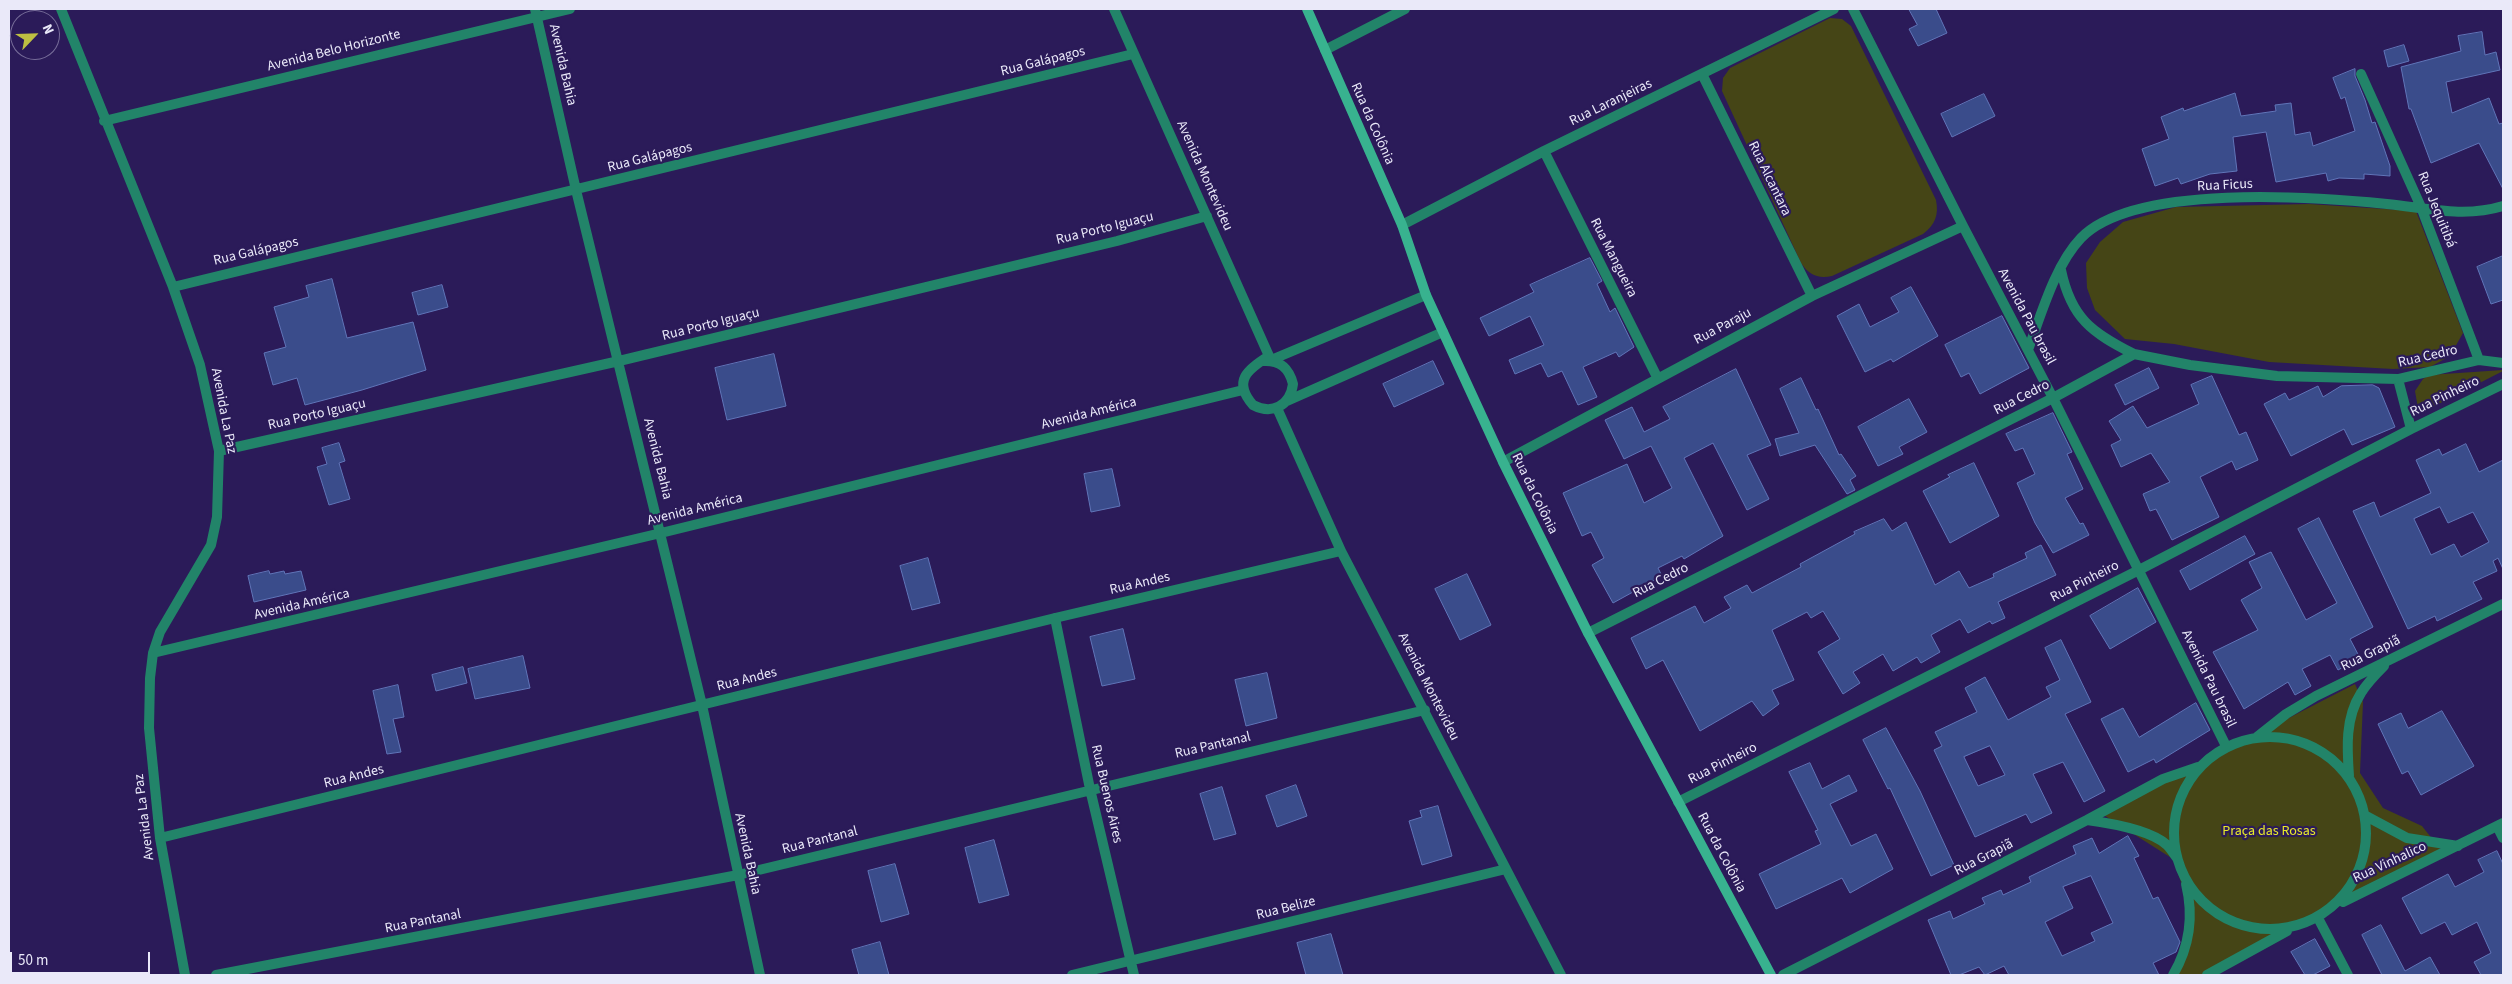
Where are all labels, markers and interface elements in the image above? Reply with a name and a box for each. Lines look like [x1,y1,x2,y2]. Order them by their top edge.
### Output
north arrow [10,10,60,60]
text: N [37,21,59,38]
street label: Avenida Bahia [544,23,580,107]
street label: Avenida Belo Horizonte [266,26,402,76]
street label: Rua Galápagos [999,43,1087,81]
street label: Rua Laranjeiras [1567,76,1655,130]
street label: Rua da Colônia [1346,80,1398,168]
street label: Avenida Montevideu [1172,118,1236,234]
street label: Rua Galápagos [606,139,694,177]
street label: Rua Alcantara [1744,139,1794,219]
street label: Rua Jequitibá [2413,169,2459,251]
street label: Rua Ficus [2197,176,2253,196]
street label: Rua Porto Iguaçu [1055,209,1155,249]
street label: Rua Mangueira [1586,215,1640,301]
street label: Rua Galápagos [212,234,300,270]
street label: Avenida Pau brasil [1994,266,2058,368]
street label: Rua Porto Iguaçu [661,305,761,345]
street label: Rua Paraju [1691,305,1755,349]
street label: Rua Cedro [2397,342,2459,372]
street label: Avenida La Paz [206,367,240,455]
street label: Rua Pinheiro [2408,373,2482,421]
street label: Rua Cedro [1991,377,2053,419]
street label: Avenida América [1040,394,1138,434]
street label: Rua Porto Iguaçu [266,396,368,434]
street label: Avenida Bahia [639,417,675,501]
street label: Rua da Colônia [1507,451,1561,537]
street label: Avenida América [646,490,744,530]
street label: Rua Pinheiro [2048,558,2122,606]
street label: Rua Cedro [1630,560,1692,602]
street label: Rua Andes [1108,569,1172,599]
street label: Avenida América [253,586,351,624]
street label: Avenida Pau brasil [2177,627,2239,731]
street label: Avenida Montevideu [1394,630,1462,744]
street label: Rua Grapiã [2339,632,2403,676]
street label: Rua Andes [715,664,779,696]
street label: Rua Pantanal [1173,729,1253,763]
street label: Rua Pinheiro [1686,740,1760,788]
street label: Rua Buenos Aires [1086,743,1126,845]
street label: Rua Andes [322,761,386,793]
street label: Avenida La Paz [131,773,159,861]
street label: Rua da Colônia [1693,810,1749,896]
street label: Avenida Bahia [730,812,764,896]
street label: Rua Pantanal [780,824,860,858]
park label: Praça das Rosas [2222,824,2316,840]
street label: Rua Grapiã [1952,836,2016,880]
street label: Rua Vinhalico [2351,839,2429,887]
street label: Rua Belize [1255,894,1317,924]
street label: Rua Pantanal [383,906,463,938]
scale bar [12,942,152,974]
text: 50 m [18,950,48,971]

